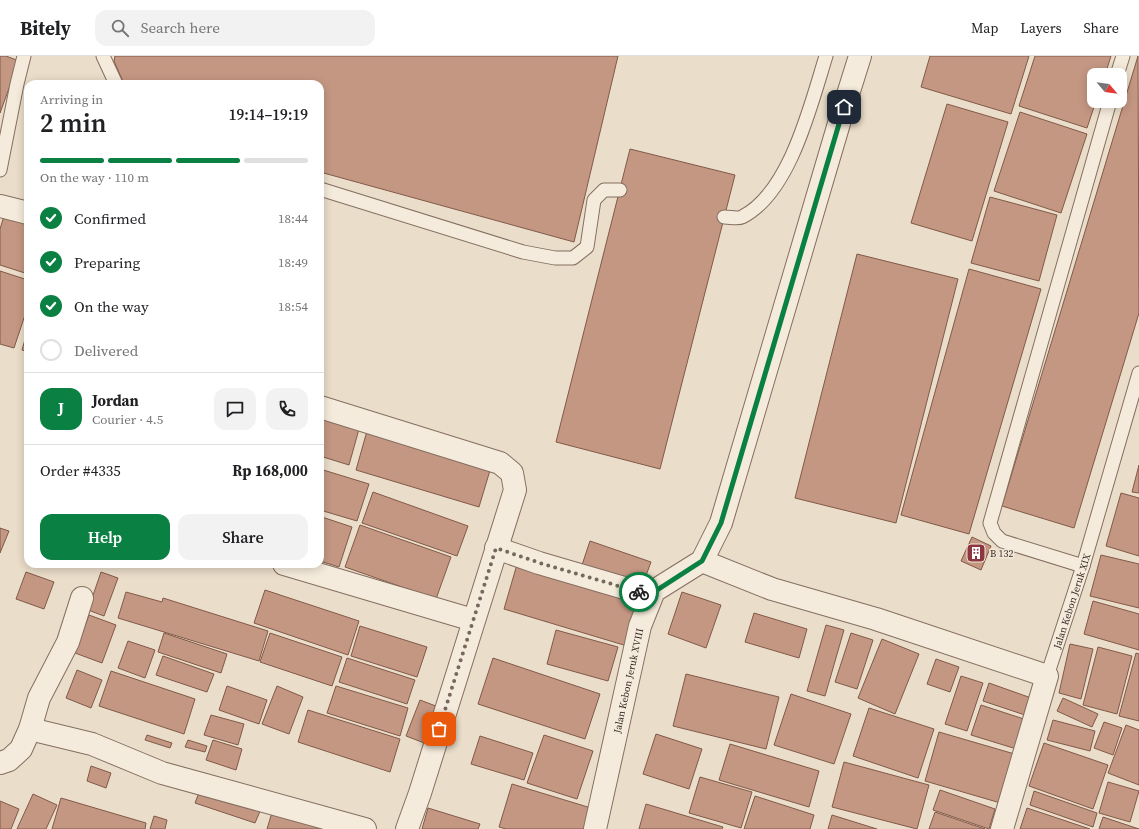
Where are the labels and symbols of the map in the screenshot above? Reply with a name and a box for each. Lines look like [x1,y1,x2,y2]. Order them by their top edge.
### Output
north arrow [1087,68,1127,108]
pin [827,90,861,124]
building icon: B 132 [965,542,987,564]
place label: B 132 [990,547,1014,560]
street label: Jalan Kebon Jeruk XIX [1050,551,1093,651]
courier [619,572,659,612]
street label: Jalan Kebon Jeruk XVIII [610,627,646,735]
pin [422,712,456,746]

